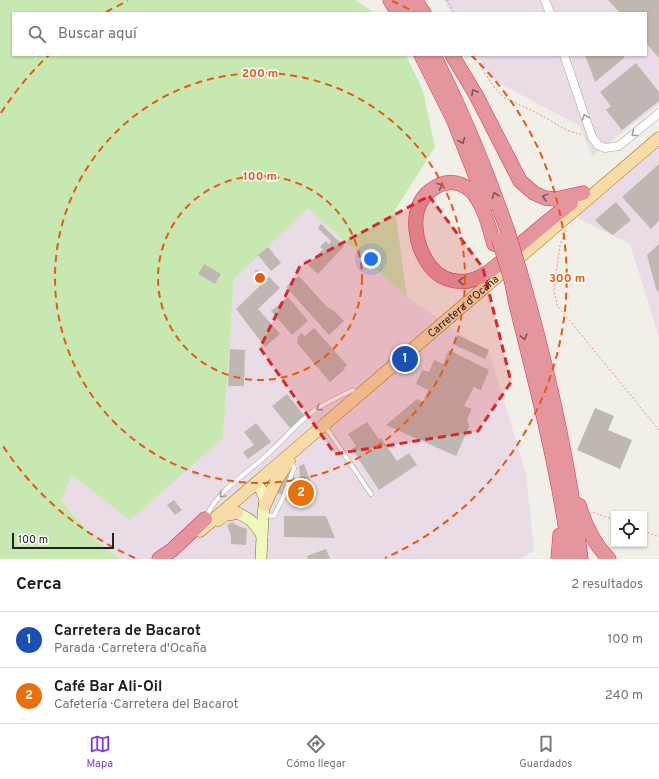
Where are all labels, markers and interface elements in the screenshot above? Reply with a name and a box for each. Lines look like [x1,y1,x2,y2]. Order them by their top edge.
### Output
search box [12,12,647,56]
icon: search [26,23,48,45]
text: Buscar aquí [58,25,137,44]
text: 200 m [242,66,278,82]
one-way arrow [471,89,479,96]
one-way arrow [581,114,590,121]
one-way arrow [631,130,638,137]
one-way arrow [457,136,465,144]
text: 100 m [243,169,277,185]
one-way arrow [436,182,443,190]
one-way arrow [492,192,500,199]
one-way arrow [542,193,548,201]
your location [361,249,381,269]
centre of rings [253,271,267,285]
text: 300 m [549,271,585,287]
street label: Carretera d'Ocaña [425,272,502,341]
one-way arrow [458,277,464,285]
one-way arrow [520,334,528,341]
pin: 1 [392,344,418,374]
one-way arrow [316,403,323,410]
pin: 2 [288,478,314,508]
one-way arrow [219,490,227,498]
map controls [611,511,647,547]
button: locate [611,511,647,547]
scale bar [12,531,114,550]
text: 100 m [18,533,48,547]
text: Cerca [16,574,62,596]
text: 2 resultados [571,577,643,593]
text: Carretera de Bacarot [54,622,201,641]
text: 1 [26,632,32,648]
text: 100 m [607,632,643,648]
text: Parada · Carretera d'Ocaña [54,641,207,657]
text: Café Bar Ali-Oil [54,678,162,697]
text: 2 [25,688,33,704]
text: 240 m [605,688,643,704]
text: Cafetería · Carretera del Bacarot [54,697,239,713]
tab: Mapa [87,733,113,771]
tab: Cómo llegar [286,733,346,771]
tab: Guardados [519,733,572,771]

